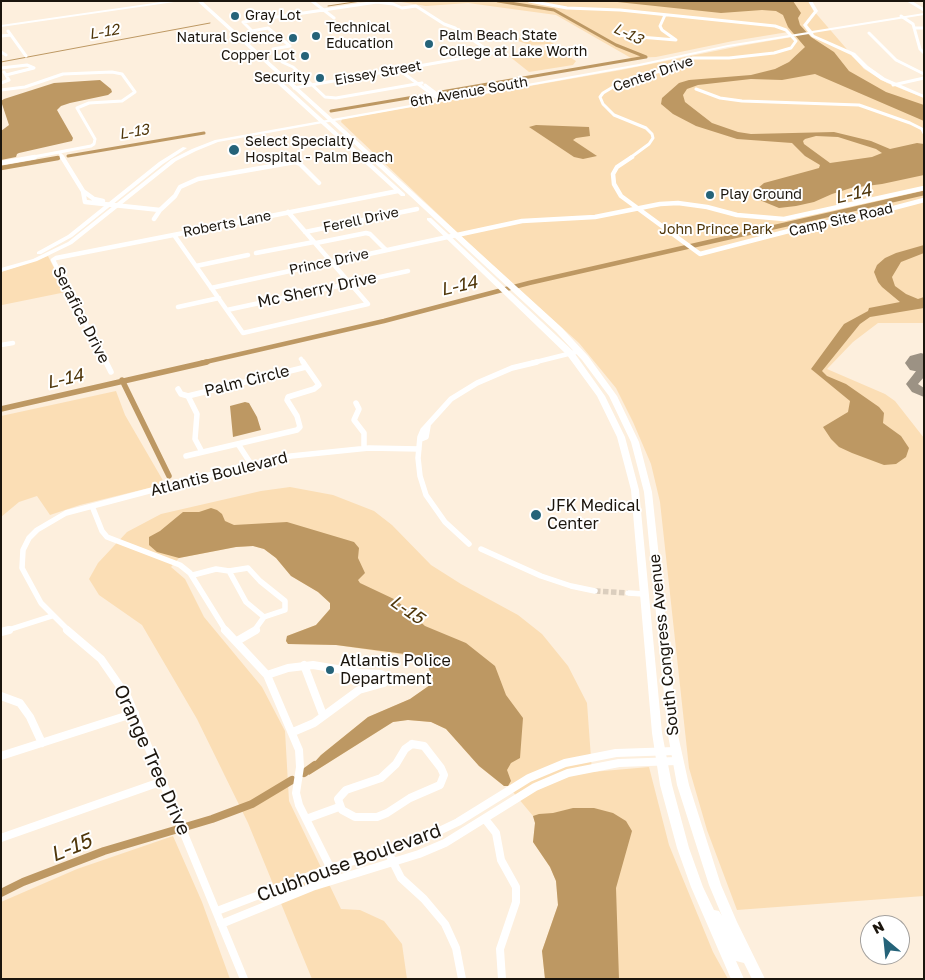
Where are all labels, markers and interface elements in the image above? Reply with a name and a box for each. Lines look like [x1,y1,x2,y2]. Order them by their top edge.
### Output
place label: Gray Lot [245,8,301,24]
marker: Gray Lot [229,10,241,22]
water label: L-13 [610,19,646,49]
place label: Technical Education [326,20,393,52]
water label: L-12 [88,21,120,43]
place label: Palm Beach State College at Lake Worth [439,28,587,60]
place label: Natural Science [176,30,283,46]
marker: Technical Education [310,30,322,42]
marker: Natural Science [287,32,299,44]
marker: Palm Beach State College at Lake Worth [423,38,435,50]
place label: Copper Lot [221,48,295,64]
marker: Copper Lot [299,50,311,62]
street label: Center Drive [611,52,695,96]
street label: Eissey Street [333,57,423,89]
place label: Security [254,70,310,86]
marker: Security [314,72,326,84]
street label: 6th Avenue South [409,73,529,111]
water label: L-13 [118,121,150,143]
place label: Select Specialty Hospital - Palm Beach [245,134,393,166]
marker: Select Specialty Hospital - Palm Beach [227,143,241,157]
water label: L-14 [833,179,873,209]
place label: Play Ground [720,187,802,203]
marker: Play Ground [704,189,716,201]
street label: Camp Site Road [787,200,895,240]
street label: Ferell Drive [322,204,400,236]
street label: Roberts Lane [181,207,273,241]
park label: John Prince Park [659,222,773,238]
street label: Prince Drive [288,245,370,279]
street label: Serafica Drive [48,263,114,367]
street label: Mc Sherry Drive [256,268,378,312]
water label: L-14 [439,271,479,301]
street label: Palm Circle [203,361,291,401]
water label: L-14 [45,364,85,394]
street label: Atlantis Boulevard [148,448,290,500]
place label: JFK Medical Center [547,496,640,534]
marker: JFK Medical Center [529,508,543,522]
street label: South Congress Avenue [645,553,683,737]
water label: L-15 [386,591,428,629]
place label: Atlantis Police Department [340,651,451,689]
marker: Atlantis Police Department [324,664,336,676]
street label: Orange Tree Drive [109,681,195,839]
street label: Clubhouse Boulevard [254,819,444,907]
water label: L-15 [47,828,95,868]
north arrow [860,915,910,965]
text: N [869,917,887,937]

